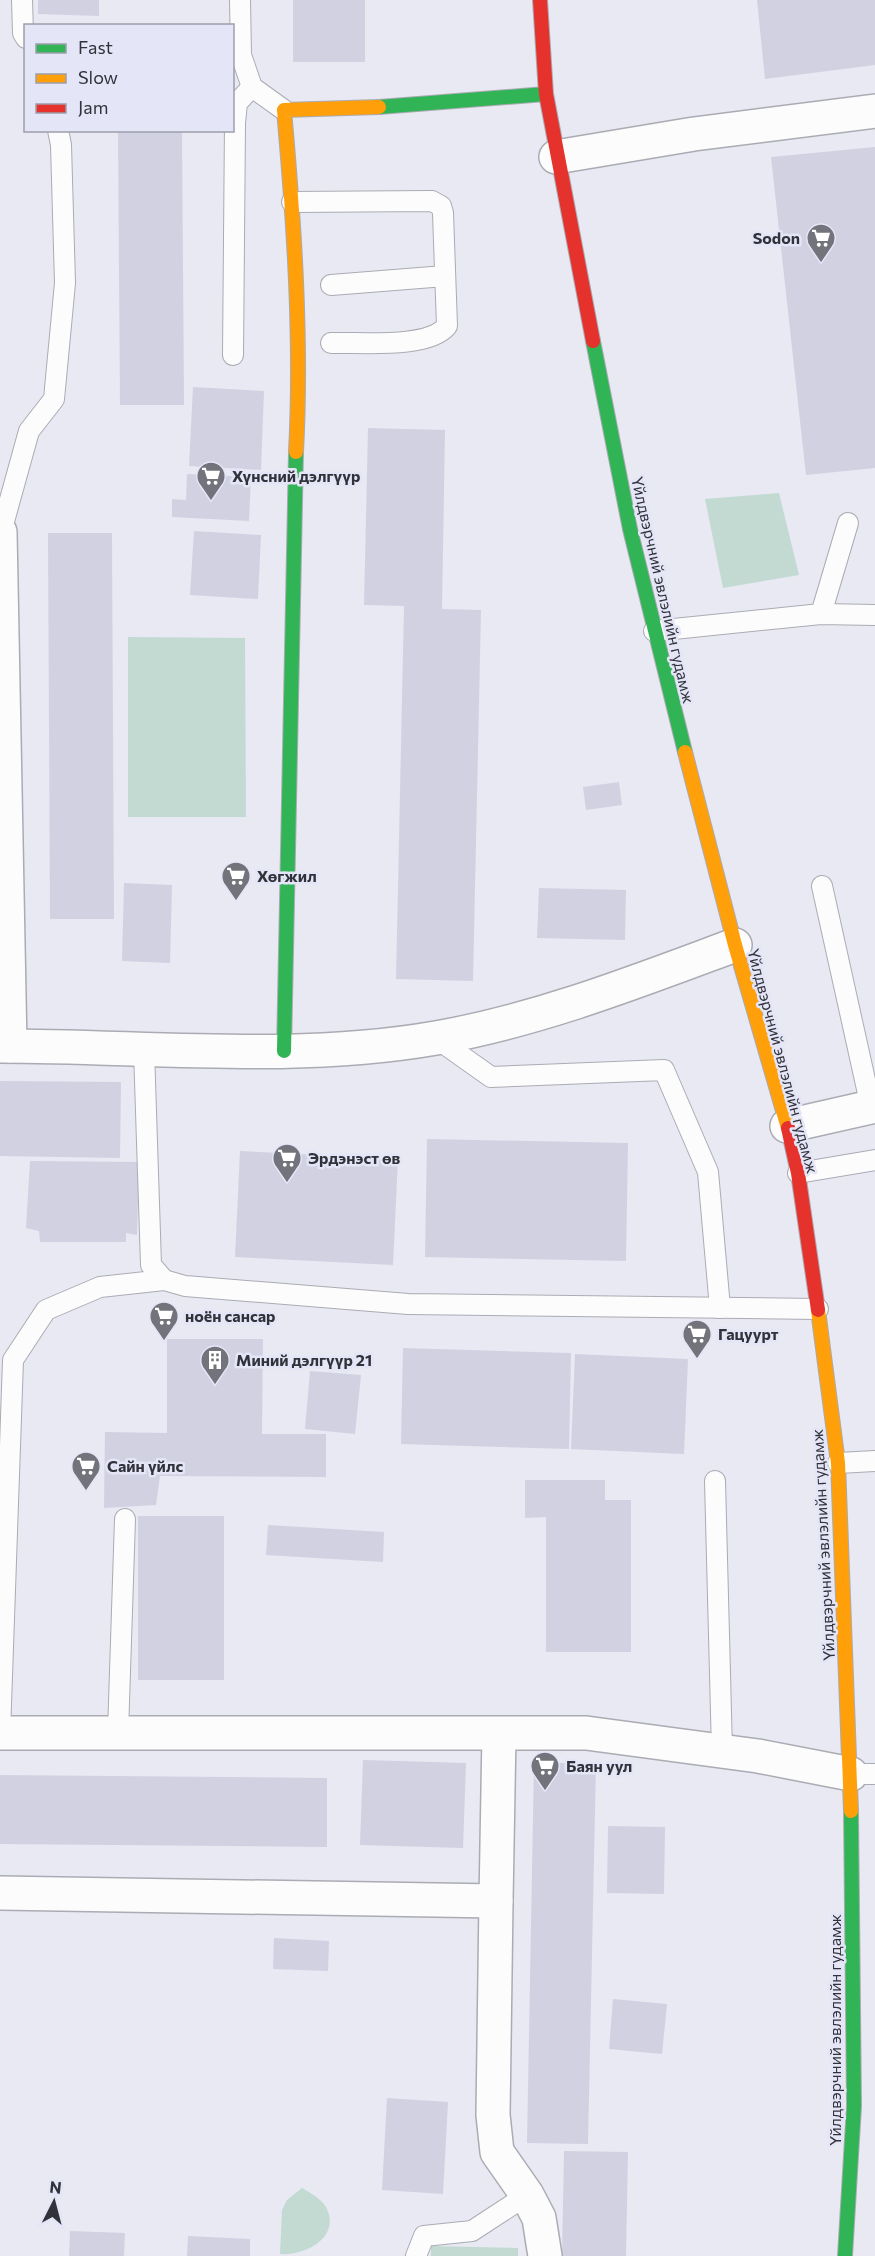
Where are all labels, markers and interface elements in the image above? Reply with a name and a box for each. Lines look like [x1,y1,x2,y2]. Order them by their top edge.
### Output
legend [24,24,234,132]
text: Fast [78,36,113,58]
text: Slow [78,66,118,88]
text: Jam [78,96,108,118]
supermarket icon: Sodon [805,222,837,264]
place label: Sodon [753,228,800,247]
supermarket icon: Хүнсний дэлгүүр [195,460,227,502]
place label: Хүнсний дэлгүүр [232,466,360,485]
street label: Үйлдвэрчний эвлэлийн гудамж [628,475,699,705]
supermarket icon: Хөгжил [220,860,252,902]
place label: Хөгжил [257,866,317,885]
street label: Үйлдвэрчний эвлэлийн гудамж [744,946,823,1176]
supermarket icon: Эрдэнэст өв [271,1142,303,1184]
place label: Эрдэнэст өв [308,1148,400,1167]
supermarket icon: ноён сансар [148,1300,180,1342]
place label: ноён сансар [185,1306,275,1325]
supermarket icon: Гацуурт [681,1318,713,1360]
place label: Гацуурт [718,1324,779,1343]
building icon: Миний дэлгүүр 21 [199,1344,231,1386]
place label: Миний дэлгүүр 21 [236,1350,372,1369]
street label: Үйлдвэрчний эвлэлийн гудамж [807,1428,838,1661]
supermarket icon: Сайн үйлс [70,1450,102,1492]
place label: Сайн үйлс [107,1456,183,1475]
supermarket icon: Баян уул [529,1750,561,1792]
place label: Баян уул [566,1756,632,1775]
street label: Үйлдвэрчний эвлэлийн гудамж [825,1914,844,2146]
north arrow [24,2172,84,2232]
text: N [49,2177,63,2197]

